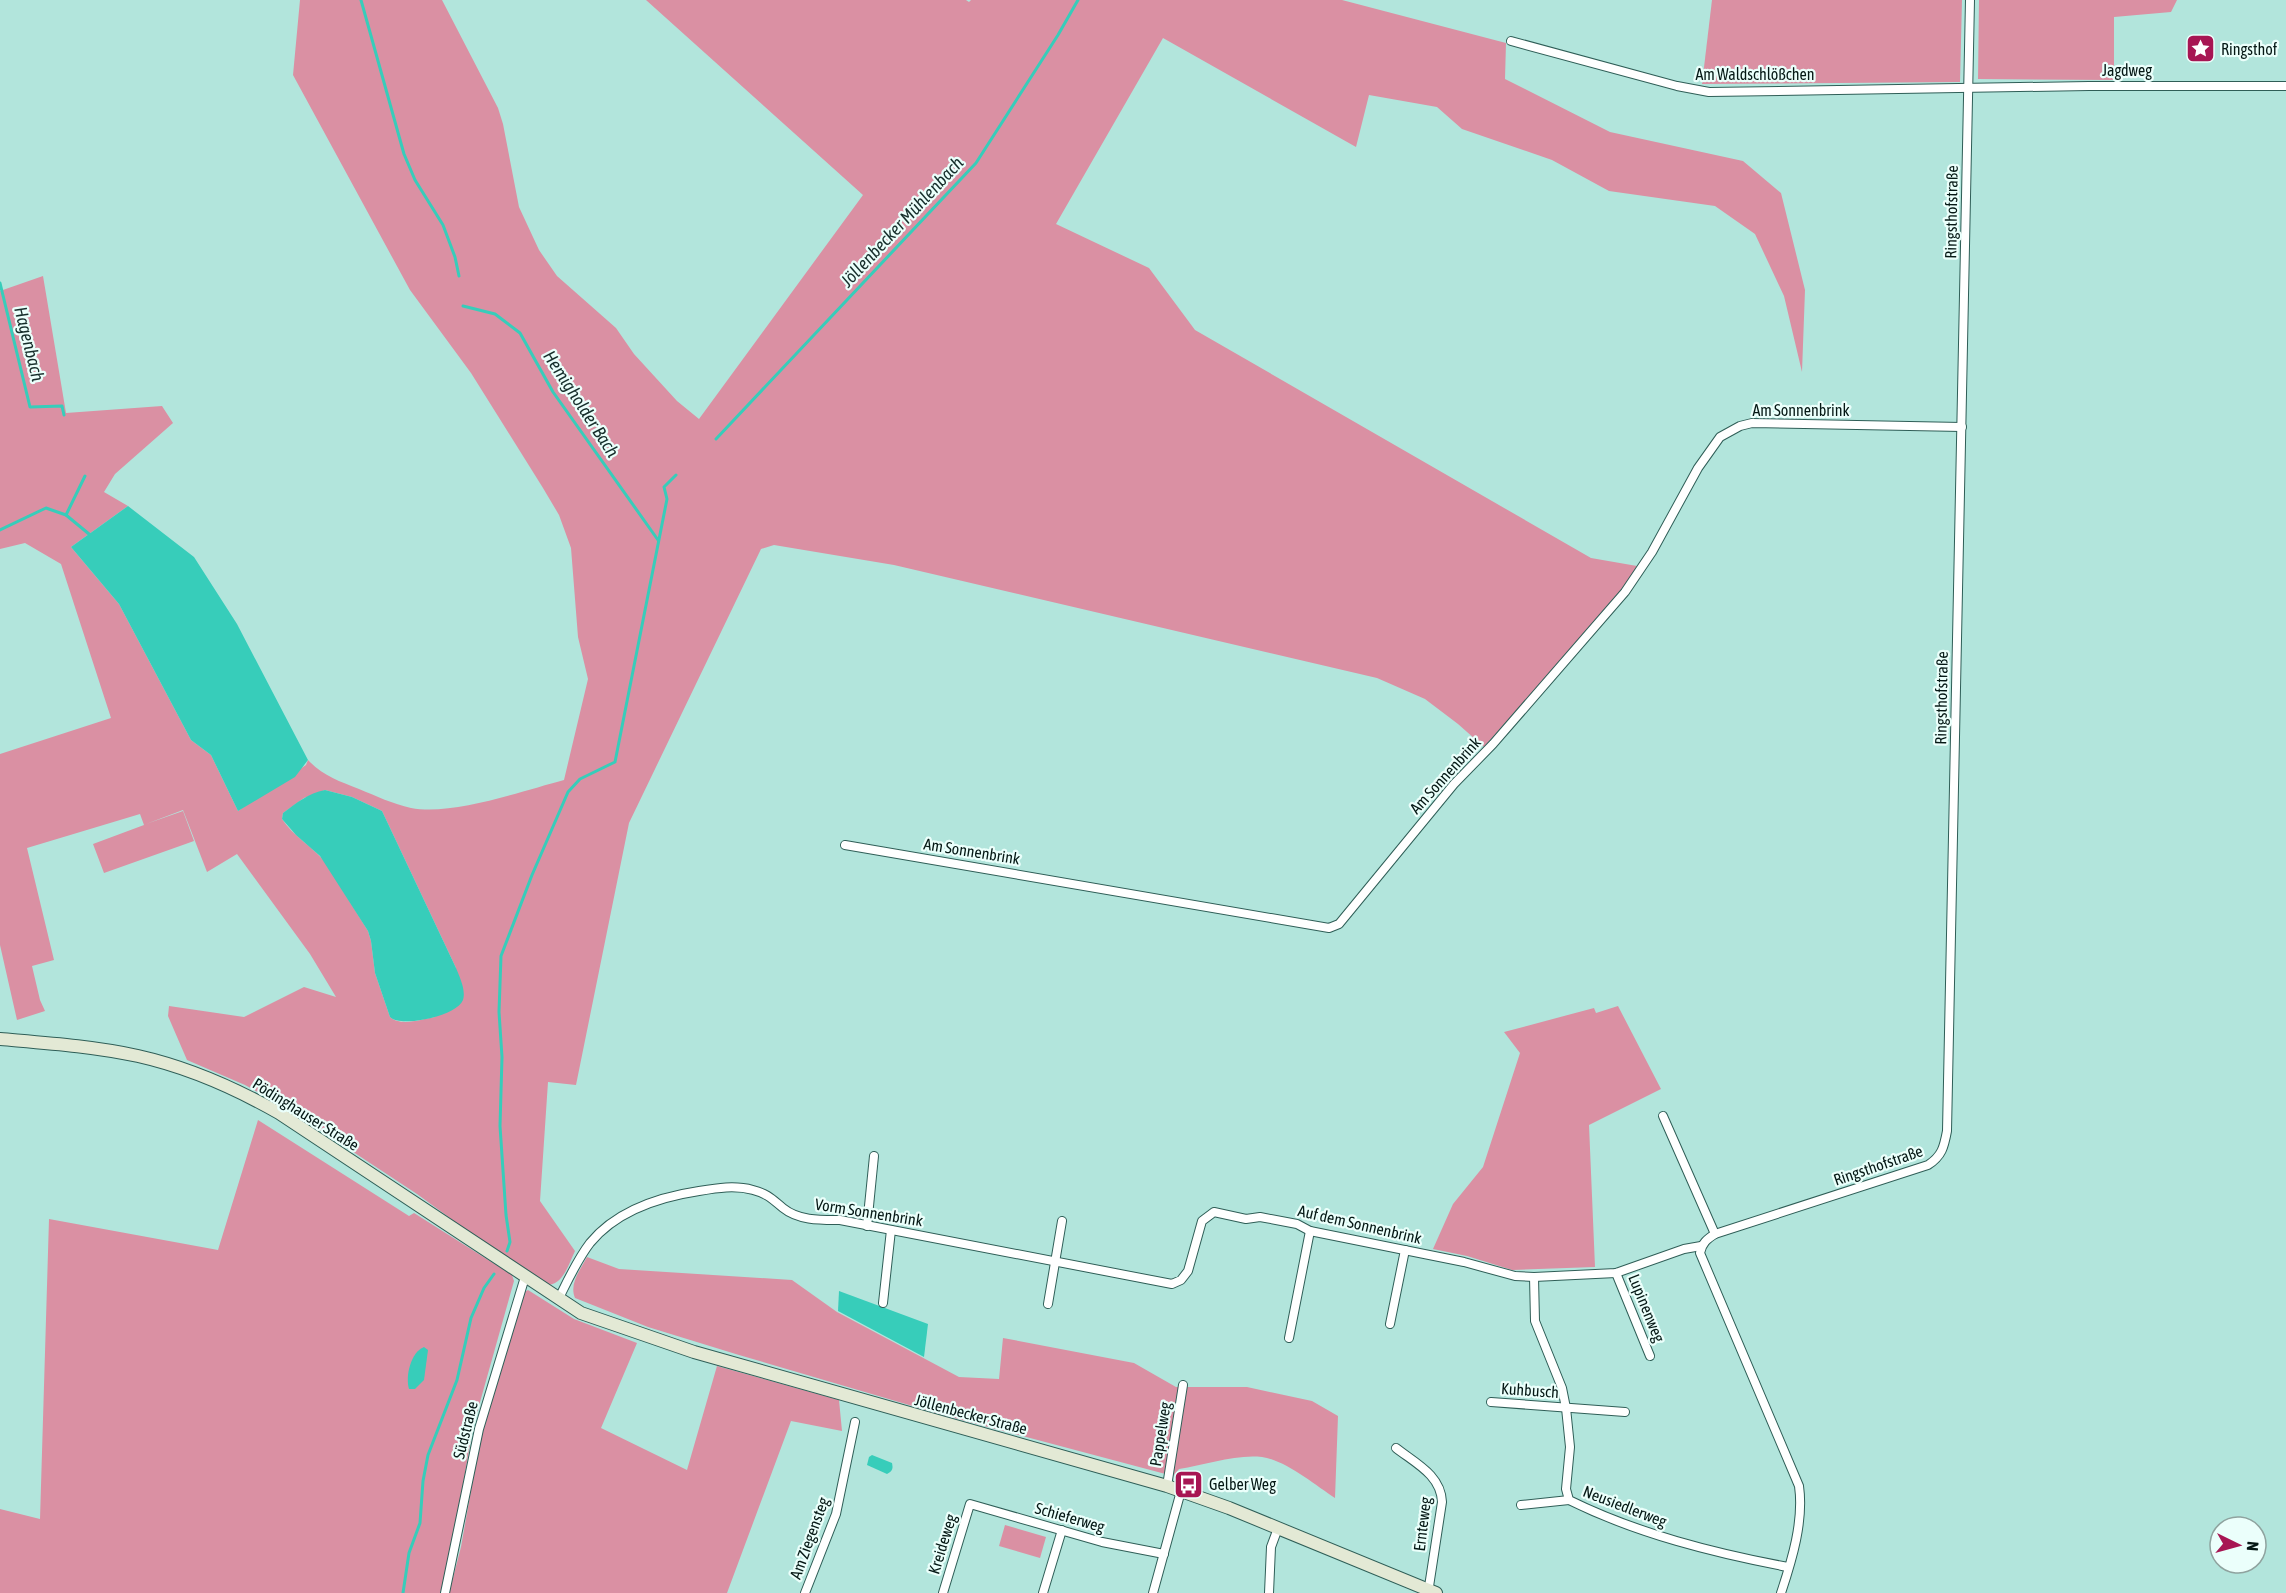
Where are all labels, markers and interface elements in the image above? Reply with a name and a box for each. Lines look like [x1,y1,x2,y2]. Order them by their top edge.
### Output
place icon: Ringsthof [2184,33,2216,65]
place label: Ringsthof [2221,40,2278,59]
street label: Jagdweg [2102,61,2152,80]
street label: Am Waldschlößchen [1696,65,1814,83]
water label: Jöllenbecker Mühlenbach [835,152,967,292]
street label: Ringsthofstraße [1941,165,1962,259]
water label: Hagenbach [10,304,49,384]
water label: Hemigholder Bach [539,347,624,461]
street label: Am Sonnenbrink [1752,401,1850,419]
street label: Ringsthofstraße [1931,651,1952,745]
street label: Am Sonnenbrink [1406,733,1484,817]
street label: Am Sonnenbrink [923,835,1021,867]
street label: Pödinghauser Straße [249,1074,362,1155]
street label: Ringsthofstraße [1831,1141,1925,1190]
street label: Vorm Sonnenbrink [814,1195,924,1229]
street label: Auf dem Sonnenbrink [1296,1201,1424,1247]
street label: Lupinenweg [1624,1271,1669,1345]
street label: Kuhbusch [1501,1379,1559,1401]
street label: Jöllenbecker Straße [913,1390,1029,1438]
street label: Südstraße [449,1399,481,1461]
street label: Pappelweg [1146,1400,1175,1468]
bus stop icon: Gelber Weg [1172,1468,1204,1500]
place label: Gelber Weg [1209,1475,1276,1494]
street label: Neusiedlerweg [1580,1482,1669,1531]
street label: Am Ziegensteg [786,1495,833,1582]
street label: Ernteweg [1410,1496,1435,1552]
street label: Schieferweg [1033,1499,1107,1536]
street label: Kreideweg [924,1512,961,1576]
north arrow [2208,1515,2268,1575]
text: N [2244,1541,2262,1552]

